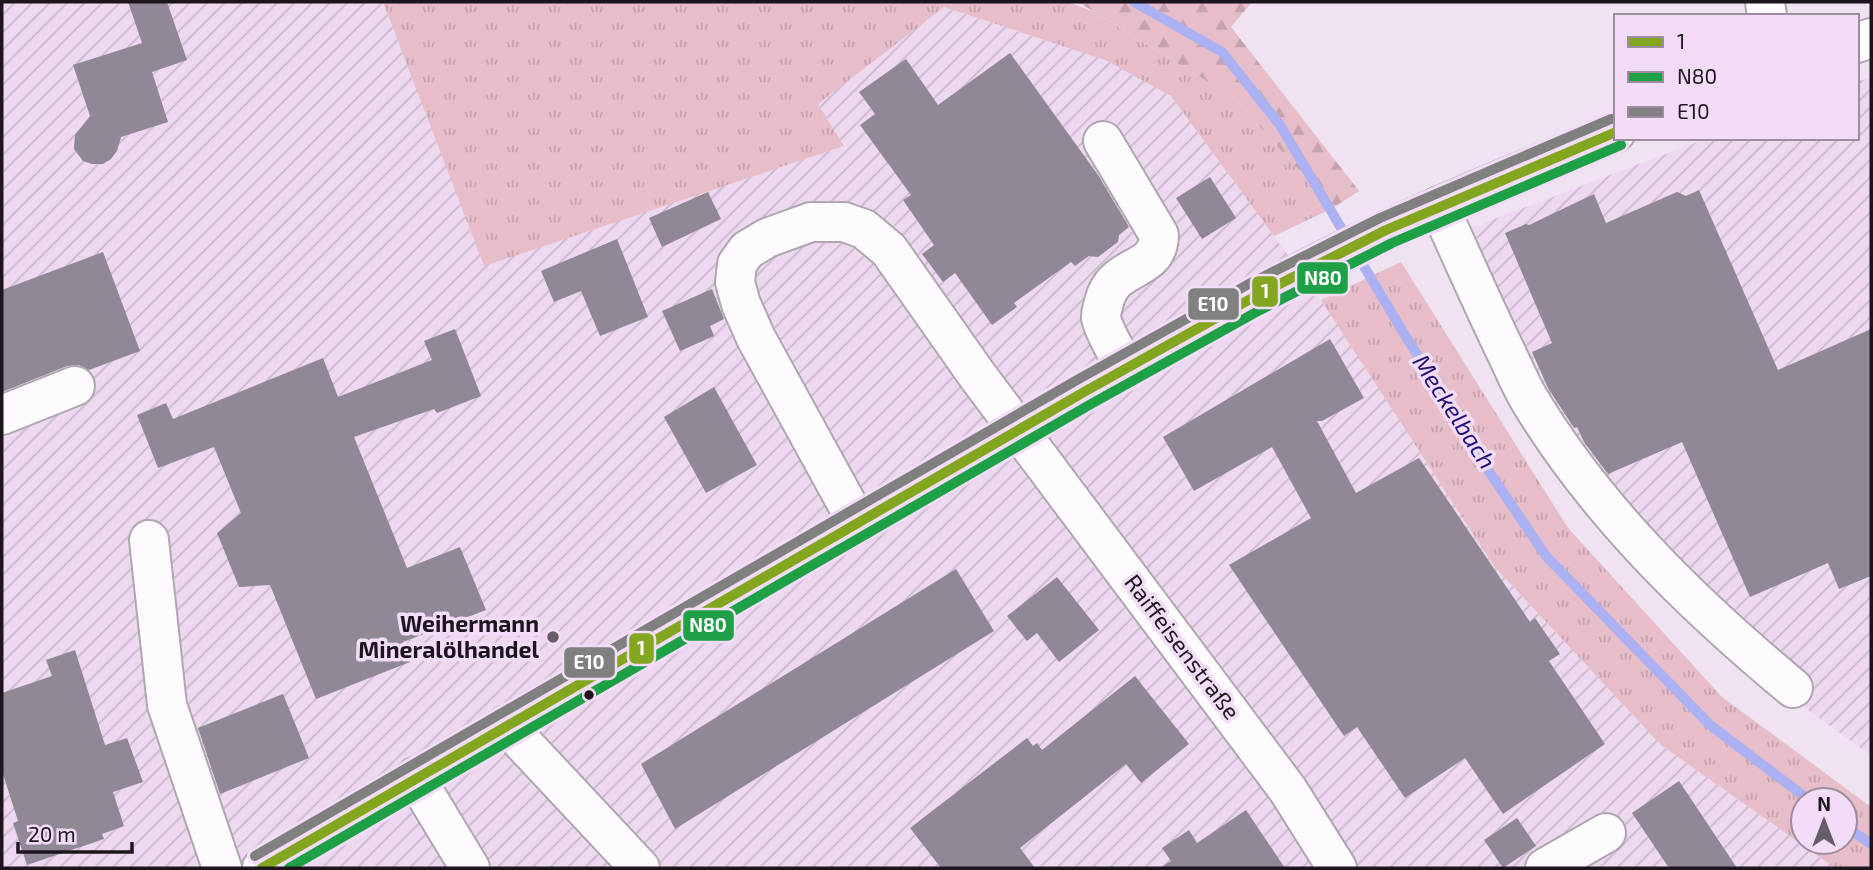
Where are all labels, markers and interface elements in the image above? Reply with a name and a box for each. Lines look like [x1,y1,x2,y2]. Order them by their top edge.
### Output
legend [1614,14,1859,140]
text: 1 [1677,28,1685,53]
text: N80 [1677,63,1717,88]
text: E10 [1677,98,1710,123]
line badge: N80 [1296,261,1349,295]
text: N80 [1304,266,1342,289]
line badge: 1 [1251,275,1279,308]
text: 1 [1261,279,1269,302]
line badge: E10 [1187,287,1240,321]
text: E10 [1197,292,1229,315]
water label: Meckelbach [1407,348,1503,474]
street label: Raiffeisenstraße [1119,568,1246,724]
place label: Weihermann Mineralölhandel [358,609,539,663]
line badge: N80 [682,609,735,642]
text: N80 [689,613,727,636]
marker: Weihermann Mineralölhandel [545,629,561,645]
line badge: 1 [628,632,655,665]
text: 1 [637,636,645,659]
line badge: E10 [563,646,616,679]
text: E10 [573,650,605,673]
unlabelled marker [582,688,596,702]
north arrow [1789,786,1859,856]
text: N [1817,792,1831,815]
scale bar [18,810,131,854]
text: 20 m [28,821,76,846]

